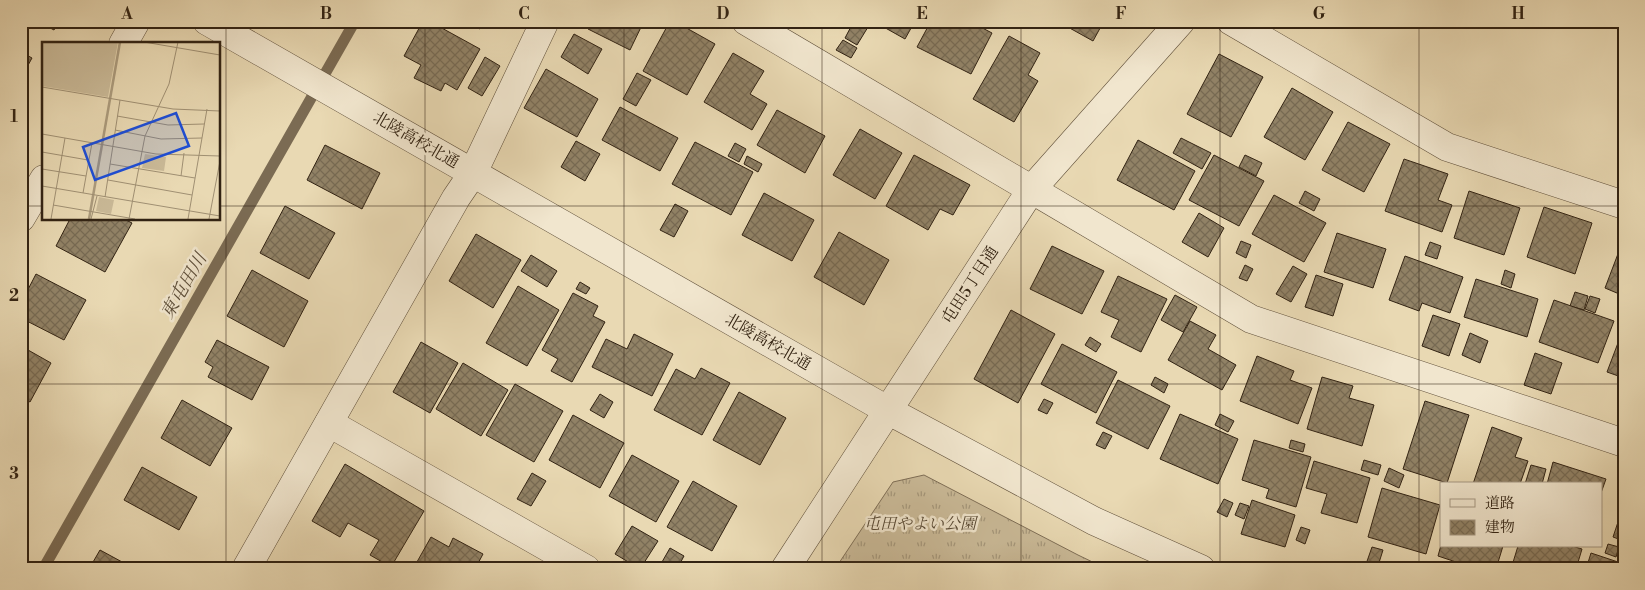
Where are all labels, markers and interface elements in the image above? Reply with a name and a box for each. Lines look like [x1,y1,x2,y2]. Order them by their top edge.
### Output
text: A [120,4,133,24]
text: B [320,4,332,24]
text: C [518,4,530,24]
text: D [717,4,730,24]
text: E [916,4,928,24]
text: F [1115,4,1127,24]
text: G [1313,4,1326,24]
text: H [1511,4,1525,24]
inset map [42,42,220,220]
text: 1 [10,107,18,127]
street label: 北陵高校北通 [369,107,463,173]
street label: 屯田5丁目通 [937,242,1003,328]
water label: 東屯田川 [156,247,213,323]
text: 2 [9,286,19,306]
street label: 北陵高校北通 [721,309,815,375]
text: 3 [9,464,19,484]
legend [1440,482,1602,548]
text: 道路 [1485,494,1515,513]
park label: 屯田やよい公園 [864,514,979,534]
text: 建物 [1485,518,1515,537]

